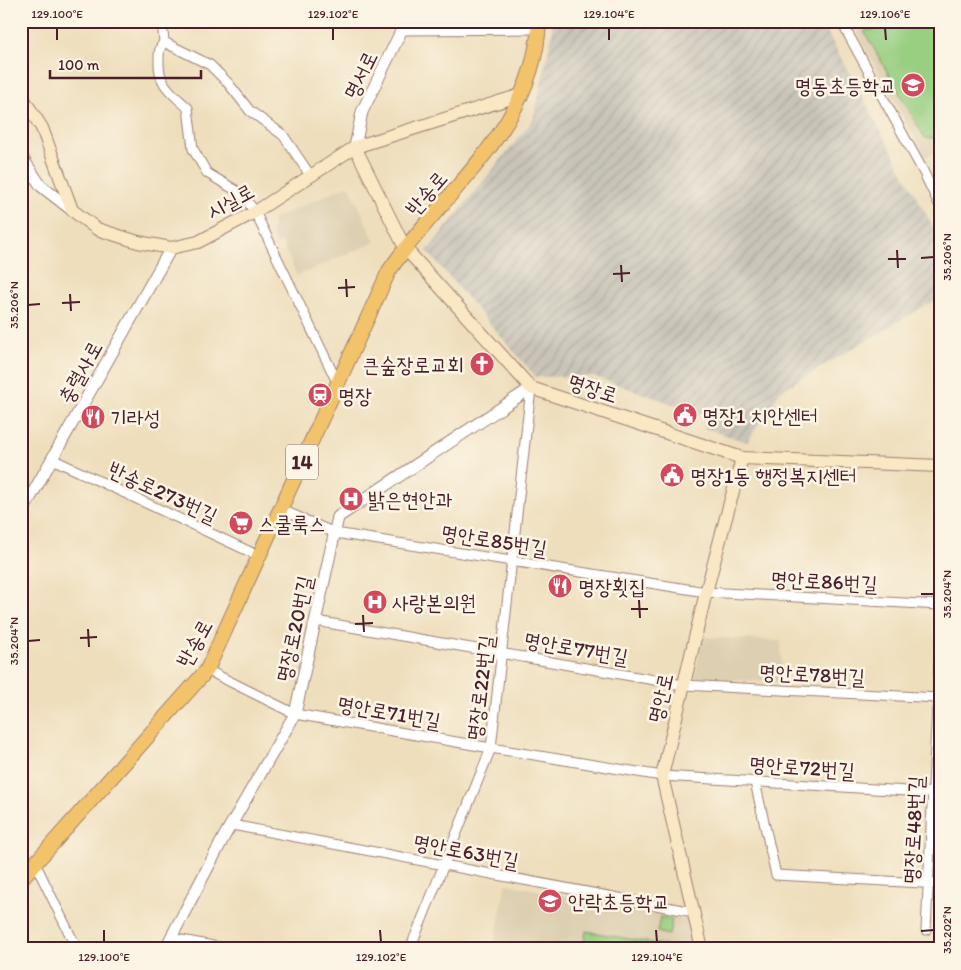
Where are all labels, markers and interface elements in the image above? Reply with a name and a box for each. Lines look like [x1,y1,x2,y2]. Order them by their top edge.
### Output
text: 129.100°E [31,7,83,21]
text: 129.102°E [308,7,359,21]
text: 129.104°E [583,7,635,21]
text: 129.106°E [860,7,911,21]
street label: 명서로 [338,47,382,103]
scale bar [50,48,201,80]
text: 100 m [58,56,100,74]
school or university icon: 명동초등학교 [900,72,926,98]
place label: 명동초등학교 [795,73,896,98]
street label: 반송로 [400,166,452,220]
street label: 시실로 [202,178,258,224]
text: 35.206°N [940,233,954,281]
text: 35.206°N [7,281,21,329]
street label: 충렬사로 [53,336,107,408]
church icon: 큰숲장로교회 [469,351,495,377]
place label: 큰숲장로교회 [363,352,464,377]
street label: 명장로 [565,368,621,408]
station icon: 명장 [307,382,333,408]
place label: 명장 [338,383,372,408]
public building icon: 명장1 치안센터 [672,402,698,428]
place label: 명장1 치안센터 [702,403,818,428]
restaurant icon: 기라성 [80,404,106,430]
place label: 기라성 [110,405,161,430]
road number: 14 [286,444,318,480]
street label: 반송로273번길 [105,456,222,528]
public building icon: 명장1동 행정복지센터 [659,462,685,488]
place label: 명장1동 행정복지센터 [690,463,857,488]
hospital icon: 밝은현안과 [338,486,364,512]
place label: 밝은현안과 [368,487,453,512]
supermarket icon: 스쿨룩스 [228,510,254,536]
place label: 스쿨룩스 [258,511,326,536]
street label: 명안로85번길 [439,519,549,561]
street label: 명안로86번길 [770,566,878,596]
text: 35.204°N [940,570,954,618]
street label: 명장로20번길 [270,573,318,685]
restaurant icon: 명장횟집 [547,573,573,599]
place label: 명장횟집 [578,574,646,599]
hospital icon: 사랑본의원 [362,589,388,615]
place label: 사랑본의원 [392,590,477,615]
street label: 반송로 [171,615,217,671]
text: 35.204°N [7,617,21,665]
street label: 명안로77번길 [522,627,630,669]
street label: 명장로22번길 [461,633,499,742]
street label: 명안로78번길 [758,659,866,689]
street label: 명안로 [642,670,678,726]
street label: 명안로71번길 [335,691,443,733]
street label: 명안로72번길 [748,751,856,783]
street label: 명장로48번길 [898,775,928,885]
street label: 명안로63번길 [411,829,521,874]
school or university icon: 안락초등학교 [537,888,563,914]
place label: 안락초등학교 [568,889,669,914]
text: 35.202°N [940,906,954,954]
text: 129.100°E [78,950,130,964]
text: 129.102°E [356,950,407,964]
text: 129.104°E [631,950,683,964]

